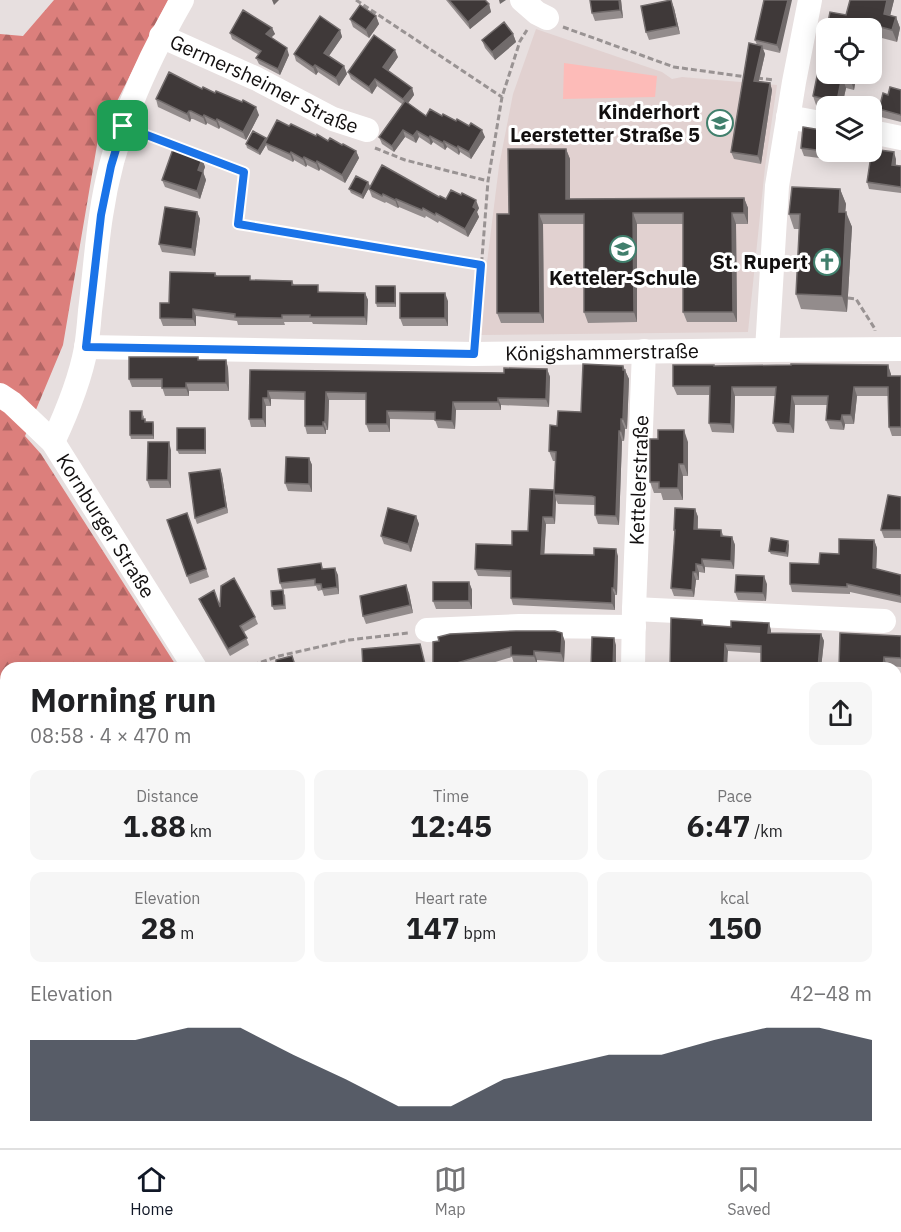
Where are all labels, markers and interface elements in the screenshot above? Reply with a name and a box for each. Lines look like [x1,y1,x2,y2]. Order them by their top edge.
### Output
map controls [816,18,882,162]
button: locate [816,18,882,84]
street label: Germersheimer Straße [166,28,362,139]
button: layers [816,96,882,162]
place label: Kinderhort Leerstetter Straße 5 [510,98,700,148]
pin [97,100,148,151]
school or university icon: Kinderhort Leerstetter Straße 5 [705,108,735,138]
icon: arrive [106,109,139,142]
school or university icon: Ketteler-Schule [608,234,638,264]
church icon: St. Rupert [812,247,842,277]
place label: St. Rupert [712,248,808,275]
place label: Ketteler-Schule [549,264,697,291]
street label: Königshammerstraße [505,337,699,367]
street label: Kettelerstraße [622,415,655,546]
street label: Kornburger Straße [51,448,162,603]
text: Morning run [30,678,216,721]
button: share [809,682,872,745]
text: 08:58 · 4 × 470 m [30,722,191,749]
text: Distance [136,786,199,806]
text: Time [433,786,469,806]
text: Pace [717,786,752,806]
text: 1.88 [123,806,186,845]
text: 12:45 [410,806,492,845]
text: 6:47 [687,806,750,845]
text: km [186,821,212,841]
text: /km [750,821,783,841]
text: Elevation [134,888,200,908]
text: Heart rate [415,888,487,908]
text: kcal [720,888,749,908]
text: 28 [140,908,176,947]
text: 147 [406,908,460,947]
text: 150 [708,908,762,947]
text: m [176,923,194,943]
text: bpm [460,923,496,943]
text: Elevation [30,980,113,1007]
text: 42–48 m [790,980,872,1007]
tab: Home [130,1163,173,1219]
tab: Map [434,1163,467,1219]
tab: Saved [727,1163,771,1219]

